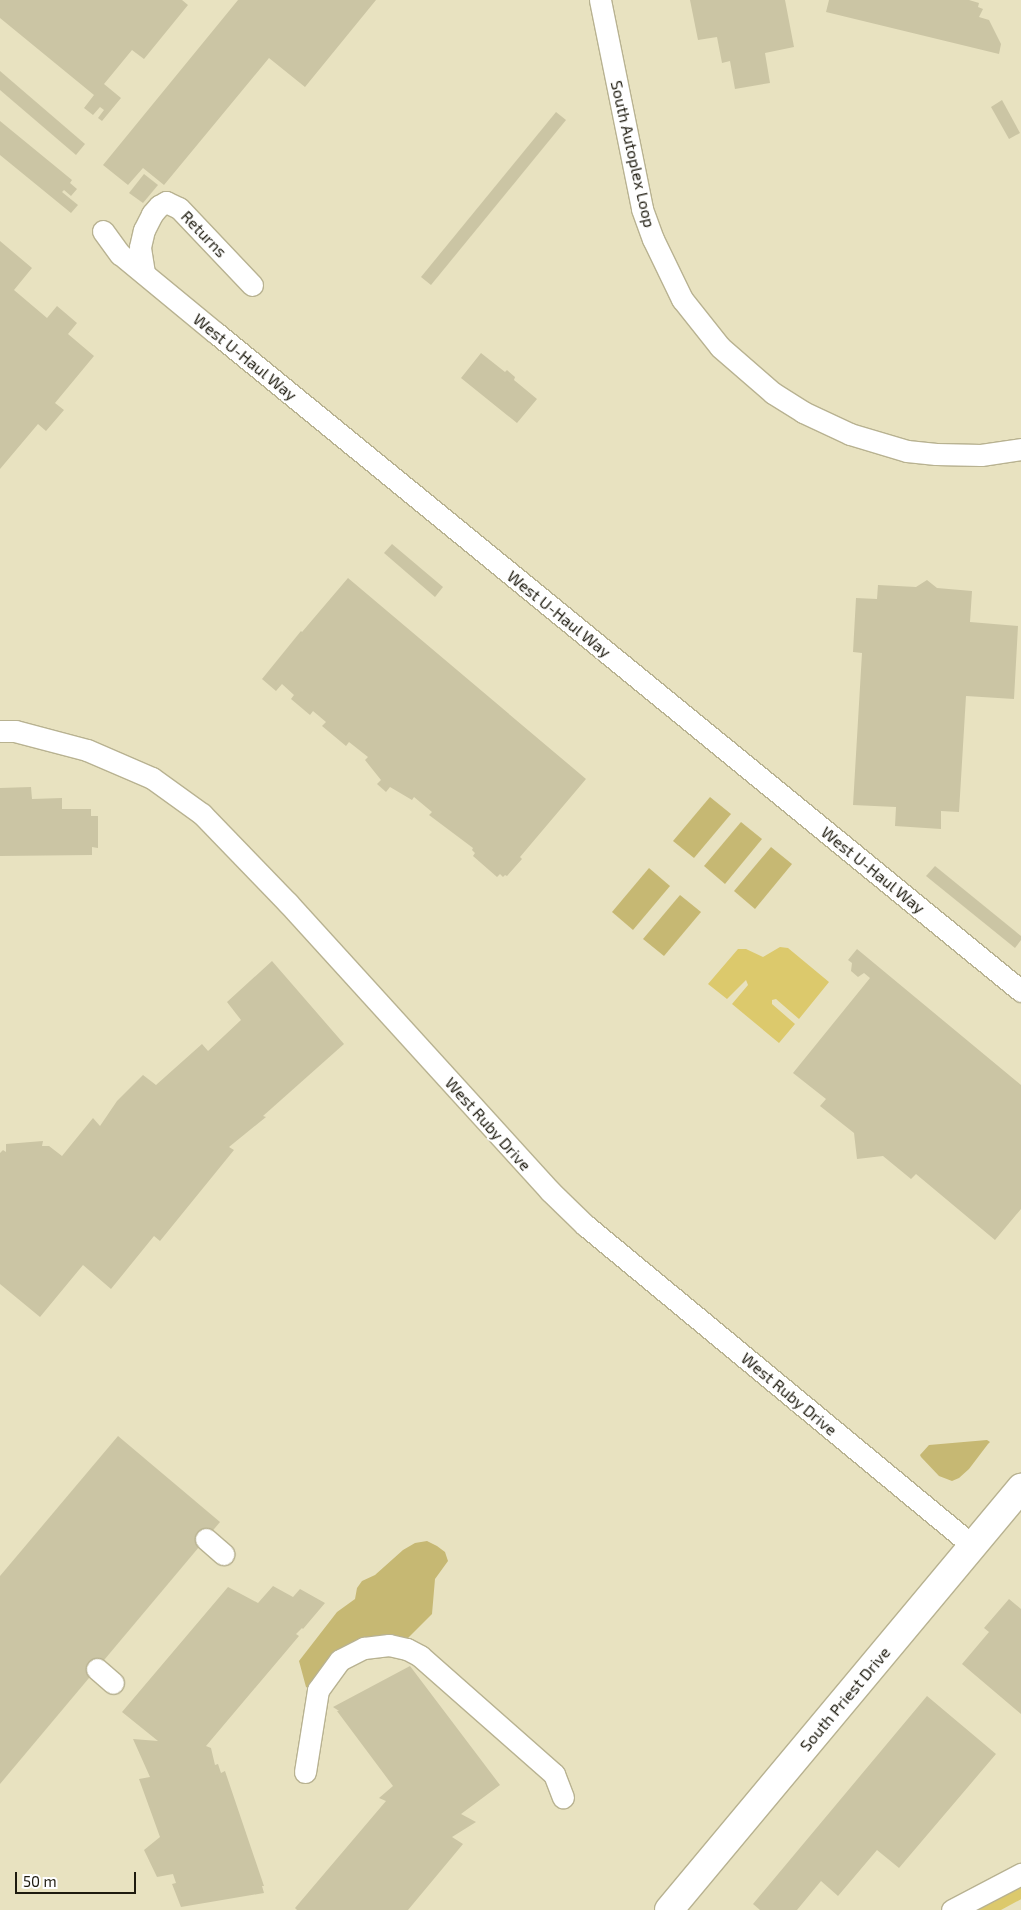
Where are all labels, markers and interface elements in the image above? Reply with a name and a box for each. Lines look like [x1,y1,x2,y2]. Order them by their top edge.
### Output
street label: South Autoplex Loop [607,78,659,230]
street label: Returns [177,207,231,261]
street label: West U-Haul Way [189,309,301,405]
street label: West U-Haul Way [503,566,615,662]
street label: West U-Haul Way [817,822,929,918]
street label: West Ruby Drive [441,1073,535,1175]
street label: West Ruby Drive [737,1348,841,1440]
street label: South Priest Drive [796,1643,894,1755]
scale bar [18,1862,139,1894]
text: 50 m [23,1872,57,1890]

